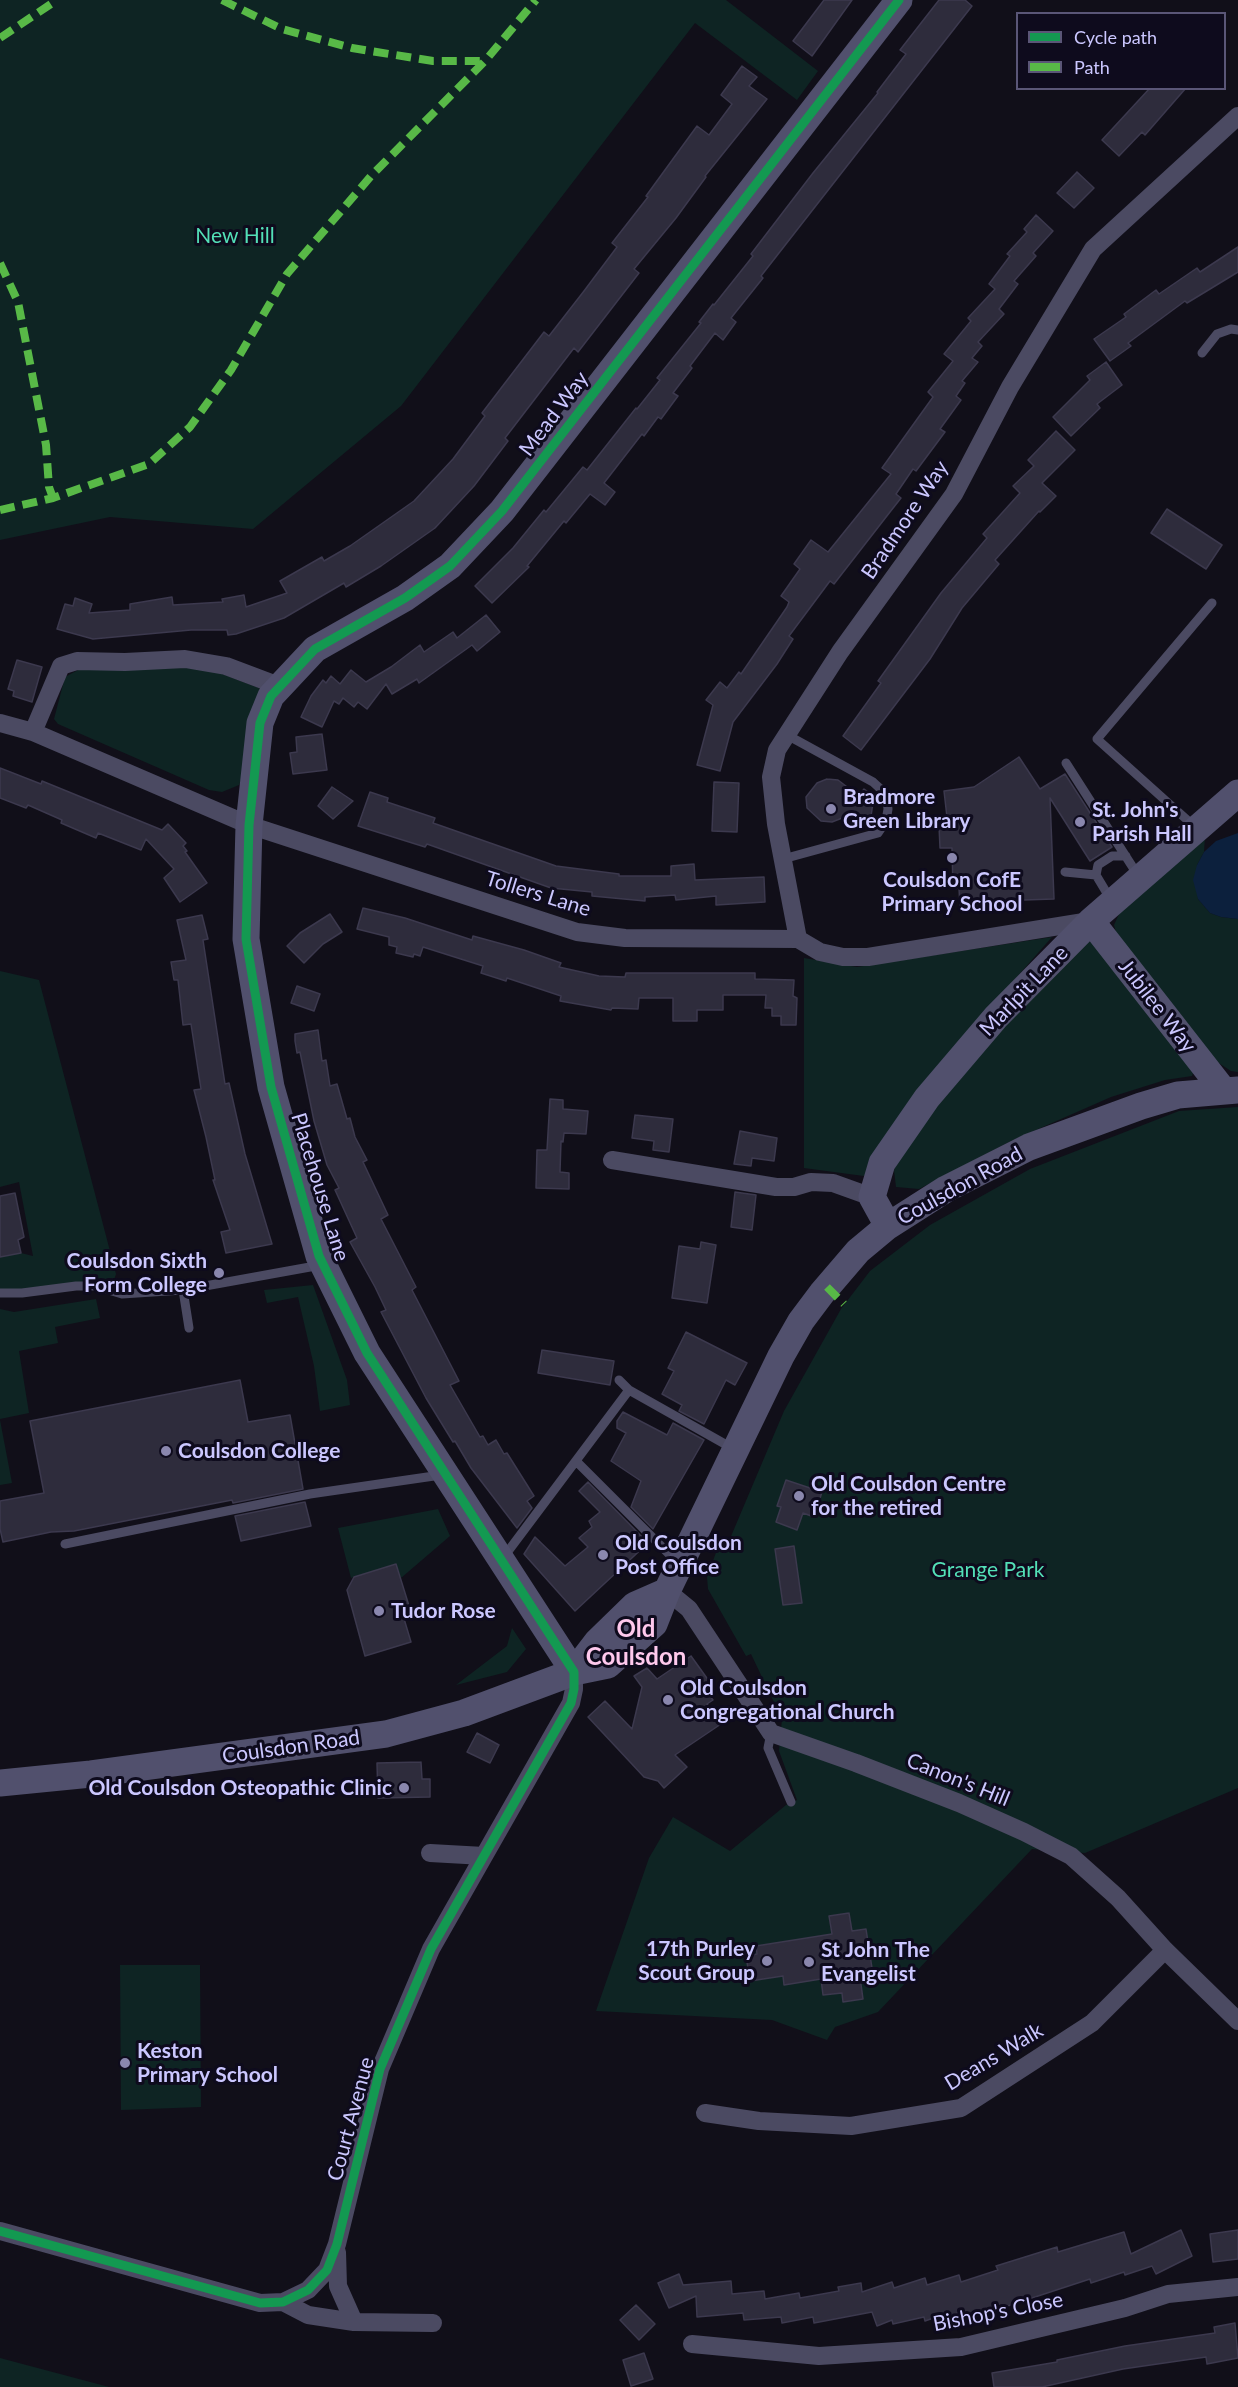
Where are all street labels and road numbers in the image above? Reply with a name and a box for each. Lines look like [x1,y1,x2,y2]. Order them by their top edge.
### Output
street label: Mead Way [514,367,594,461]
street label: Bradmore Way [856,456,954,584]
street label: Tollers Lane [482,866,594,922]
street label: Marlpit Lane [975,941,1073,1041]
street label: Jubilee Way [1113,954,1201,1058]
street label: Placehouse Lane [285,1110,355,1264]
street label: Coulsdon Road [893,1141,1027,1231]
street label: Coulsdon Road [221,1725,361,1769]
street label: Canon's Hill [903,1748,1013,1812]
street label: Deans Walk [940,2018,1048,2096]
street label: Court Avenue [322,2054,380,2184]
street label: Bishop's Close [931,2287,1065,2337]

